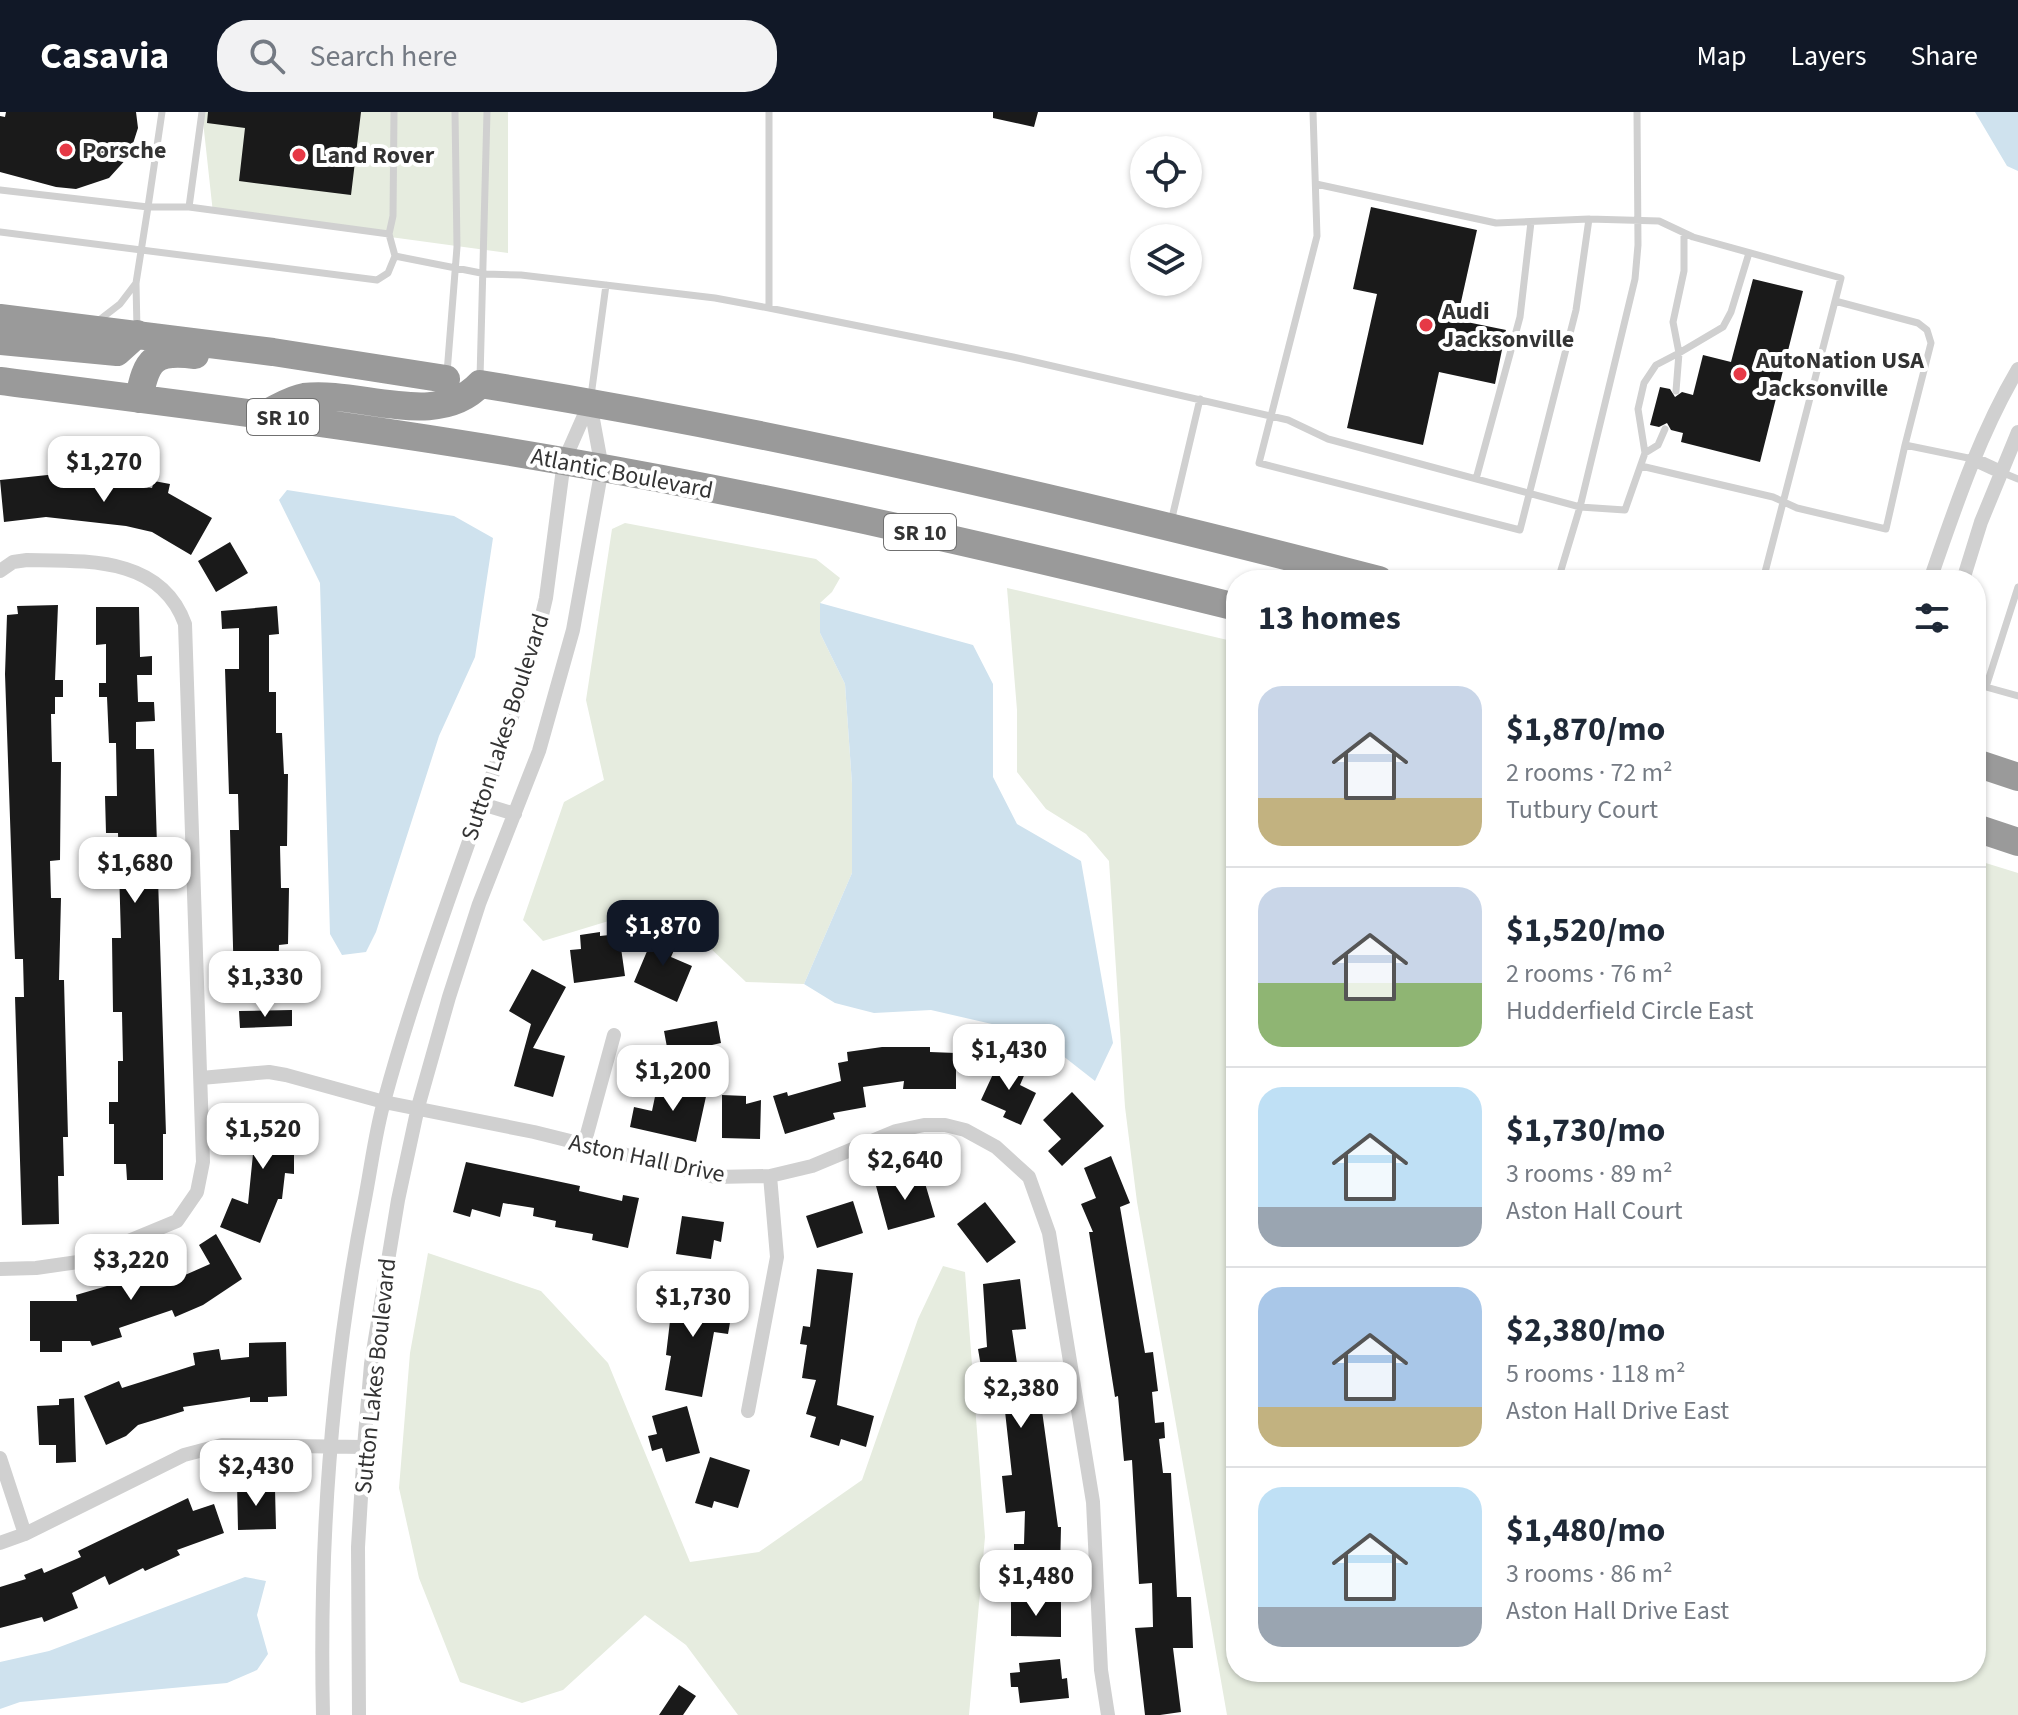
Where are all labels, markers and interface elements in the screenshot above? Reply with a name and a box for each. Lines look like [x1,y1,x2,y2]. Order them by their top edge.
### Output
search box [217,20,777,92]
text: Casavia [40,29,169,83]
icon: search [245,34,289,78]
text: Search here [309,35,457,78]
text: Map [1696,36,1746,76]
text: Layers [1790,36,1866,76]
text: Share [1910,36,1978,76]
place label: Porsche [82,133,166,168]
map controls [1130,136,1202,296]
button: locate [1130,136,1202,208]
place label: Land Rover [315,138,435,173]
marker: Porsche [57,141,75,159]
marker: Land Rover [290,146,308,164]
button: layers [1130,224,1202,296]
place label: Audi Jacksonville [1441,294,1574,357]
marker: Audi Jacksonville [1417,316,1435,334]
place label: AutoNation USA Jacksonville [1755,343,1924,406]
marker: AutoNation USA Jacksonville [1731,365,1749,383]
road number: SR 10 [247,399,319,435]
pin: $1,270 [39,436,169,504]
street label: Atlantic Boulevard [528,439,716,508]
text: $1,270 [66,443,142,480]
road number: SR 10 [884,514,956,550]
text: 13 homes [1258,594,1401,643]
icon: filters [1910,596,1954,640]
street label: Sutton Lakes Boulevard [452,609,559,845]
text: $1,870/mo [1506,705,1666,754]
icon: home [1322,718,1418,814]
text: 2 rooms · 72 m² [1506,754,1673,791]
text: Tutbury Court [1506,791,1658,828]
pin: $1,680 [70,837,200,905]
text: $1,680 [97,844,173,881]
pin: $1,870 [598,900,728,968]
text: $1,520/mo [1506,906,1666,955]
text: $1,870 [625,907,701,944]
icon: home [1322,919,1418,1015]
pin: $1,330 [200,951,330,1019]
text: 2 rooms · 76 m² [1506,955,1673,992]
text: $1,330 [227,958,303,995]
text: Hudderfield Circle East [1506,992,1754,1029]
pin: $1,430 [944,1024,1074,1092]
text: $1,430 [971,1031,1047,1068]
pin: $1,200 [608,1045,738,1113]
text: $1,200 [635,1052,711,1089]
pin: $1,520 [198,1103,328,1171]
text: $1,730/mo [1506,1106,1666,1155]
text: $1,520 [225,1110,301,1147]
icon: home [1322,1119,1418,1215]
street label: Aston Hall Drive [566,1125,728,1192]
pin: $2,640 [840,1134,970,1202]
text: $2,640 [867,1141,943,1178]
text: 3 rooms · 89 m² [1506,1155,1673,1192]
text: Aston Hall Court [1506,1192,1682,1229]
pin: $3,220 [66,1234,196,1302]
text: $3,220 [93,1241,169,1278]
street label: Sutton Lakes Boulevard [346,1256,405,1496]
pin: $1,730 [628,1271,758,1339]
text: $1,730 [655,1278,731,1315]
text: $2,380/mo [1506,1306,1666,1355]
icon: home [1322,1319,1418,1415]
text: 5 rooms · 118 m² [1506,1355,1685,1392]
pin: $2,380 [956,1362,1086,1430]
text: $2,380 [983,1369,1059,1406]
text: Aston Hall Drive East [1506,1392,1729,1429]
pin: $2,430 [191,1440,321,1508]
text: $2,430 [218,1447,294,1484]
text: $1,480/mo [1506,1506,1666,1555]
icon: home [1322,1519,1418,1615]
pin: $1,480 [971,1550,1101,1618]
text: 3 rooms · 86 m² [1506,1555,1673,1592]
text: $1,480 [998,1557,1074,1594]
text: Aston Hall Drive East [1506,1592,1729,1629]

